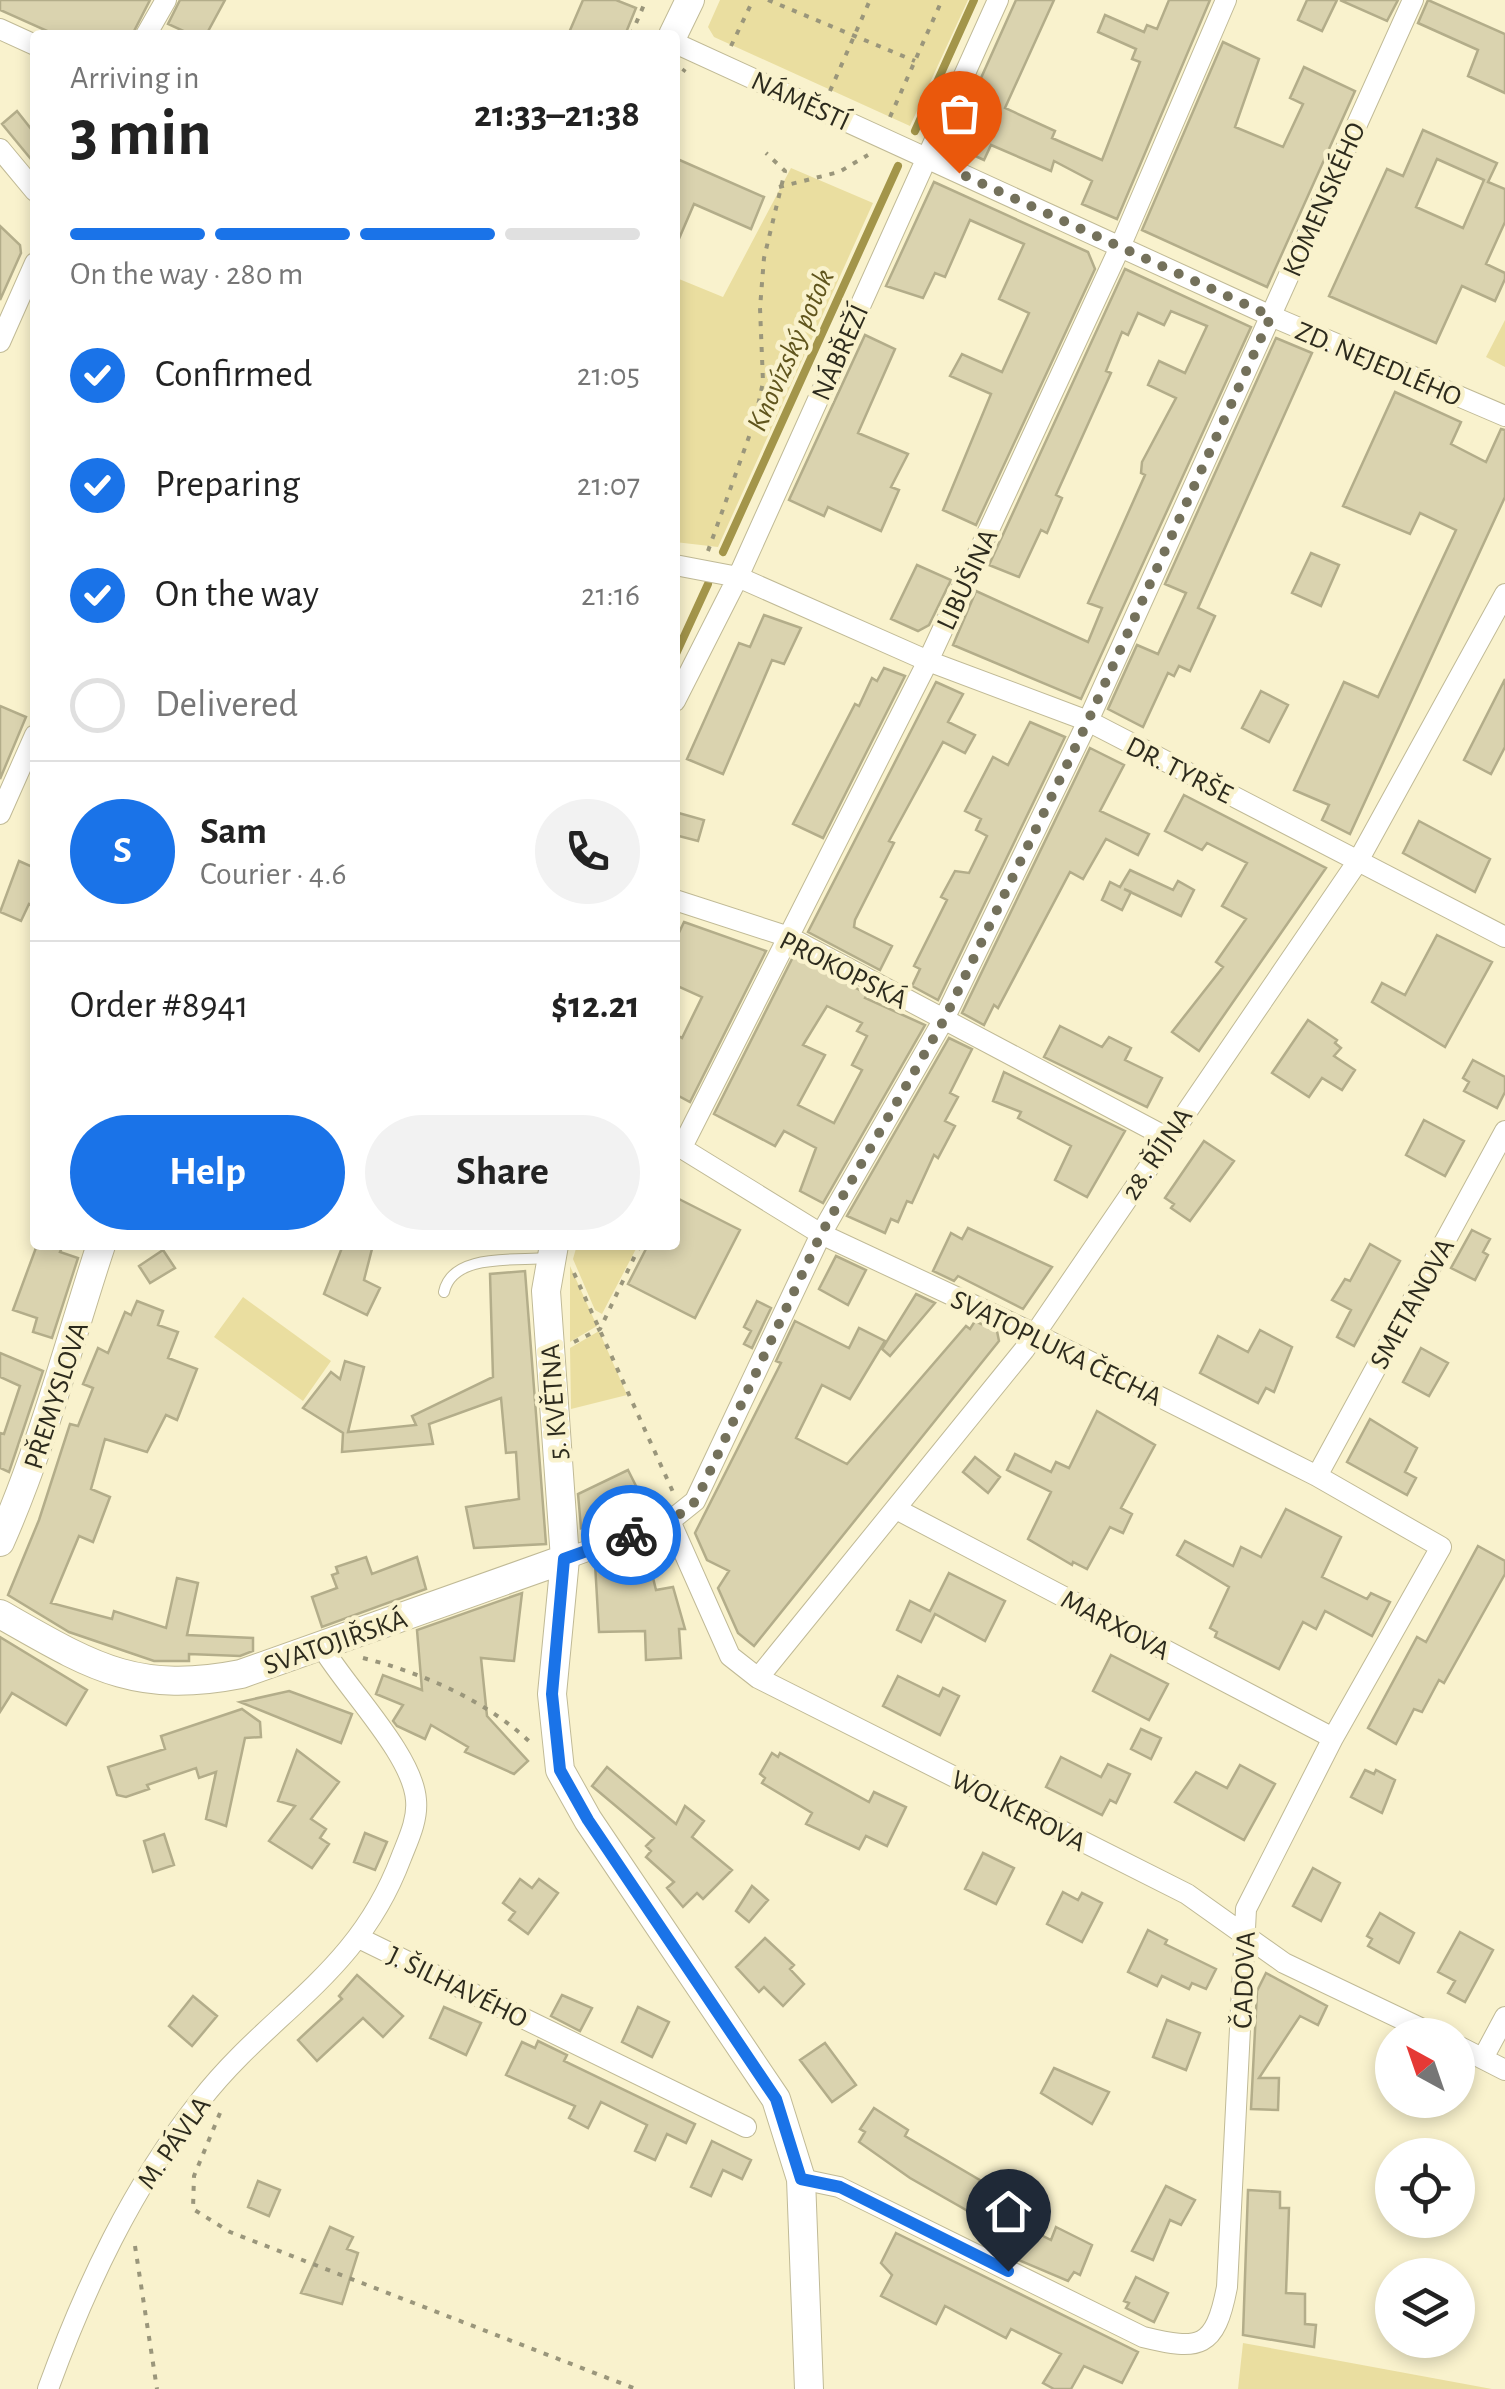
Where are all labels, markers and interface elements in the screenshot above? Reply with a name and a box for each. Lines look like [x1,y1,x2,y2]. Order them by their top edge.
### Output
text: Arriving in [70,62,199,94]
street label: NÁMĚSTÍ [747,64,855,137]
pin [917,71,1002,174]
icon: bag [932,86,987,141]
text: 21:33–21:38 [474,96,640,134]
text: 3 min [70,102,212,167]
street label: KOMENSKÉHO [1276,117,1371,281]
text: On the way · 280 m [70,258,303,290]
water label: Knovízský potok [742,265,840,436]
street label: NÁBŘEŽÍ [805,299,874,405]
street label: ZD. NEJEDLÉHO [1291,315,1466,412]
icon: check [70,348,125,403]
text: Confirmed [155,356,312,394]
text: 21:05 [577,359,640,391]
icon: check [70,458,125,513]
text: Preparing [155,466,300,504]
text: 21:07 [577,469,640,501]
street label: LIBUŠINA [931,524,1003,635]
icon: check [70,568,125,623]
text: On the way [155,576,319,614]
text: 21:16 [581,579,640,611]
text: Delivered [155,686,298,724]
street label: DR. TYRŠE [1121,730,1238,809]
button: phone [535,799,640,904]
text: Sam [200,813,267,851]
text: S [113,832,132,870]
text: Courier · 4.6 [200,858,347,890]
street label: PROKOPSKÁ [775,924,913,1015]
text: Order #8941 [70,987,249,1025]
text: $12.21 [551,987,640,1025]
street label: 28. ŘÍJNA [1114,1101,1198,1205]
button: Help [70,1115,345,1230]
button: Share [365,1115,640,1230]
street label: SMETANOVA [1365,1234,1460,1374]
street label: SVATOPLUKA ČECHA [946,1284,1167,1412]
street label: PŘEMYSLOVA [18,1318,94,1473]
street label: 5. KVĚTNA [535,1343,573,1461]
courier [581,1485,681,1585]
icon: bike [604,1508,659,1563]
street label: MARXOVA [1056,1586,1174,1666]
street label: SVATOJIŘSKÁ [259,1602,411,1681]
street label: WOLKEROVA [946,1766,1090,1858]
street label: ČADOVA [1227,1931,1261,2029]
street label: J. ŠILHAVÉHO [383,1939,533,2034]
north arrow [1375,2018,1475,2118]
map controls [1375,2018,1475,2358]
street label: M. PÁVLA [130,2090,216,2194]
button: locate [1375,2138,1475,2238]
pin [966,2169,1051,2272]
icon: home [981,2184,1036,2239]
button: layers [1375,2258,1475,2358]

